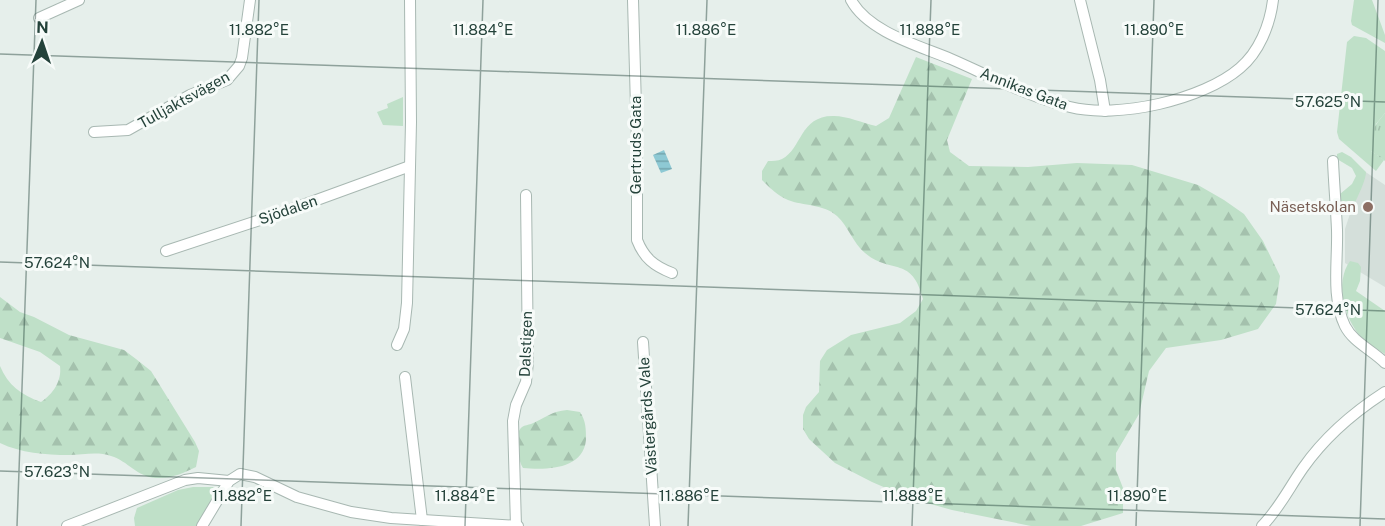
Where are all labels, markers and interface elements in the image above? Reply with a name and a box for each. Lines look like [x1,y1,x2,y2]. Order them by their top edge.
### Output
north arrow [12,12,72,72]
text: N [36,18,49,37]
text: 11.882°E [229,21,289,38]
text: 11.884°E [453,21,513,38]
text: 11.886°E [676,21,736,38]
text: 11.888°E [900,21,960,38]
text: 11.890°E [1124,21,1184,38]
street label: Annikas Gata [978,64,1070,113]
street label: Tulljaktsvägen [135,68,232,132]
text: 57.625°N [1295,93,1361,110]
street label: Gertruds Gata [627,96,644,194]
street label: Sjödalen [256,192,319,228]
place label: Näsetskolan [1269,198,1356,215]
marker: Näsetskolan [1361,200,1375,214]
text: 57.624°N [24,254,90,271]
text: 57.624°N [1295,301,1361,318]
street label: Dalstigen [516,311,535,377]
street label: Västergårds Vale [635,357,660,476]
text: 57.623°N [24,463,90,480]
text: 11.882°E [212,487,272,504]
text: 11.884°E [435,487,495,504]
text: 11.886°E [659,487,719,504]
text: 11.888°E [883,487,943,504]
text: 11.890°E [1107,487,1167,504]

